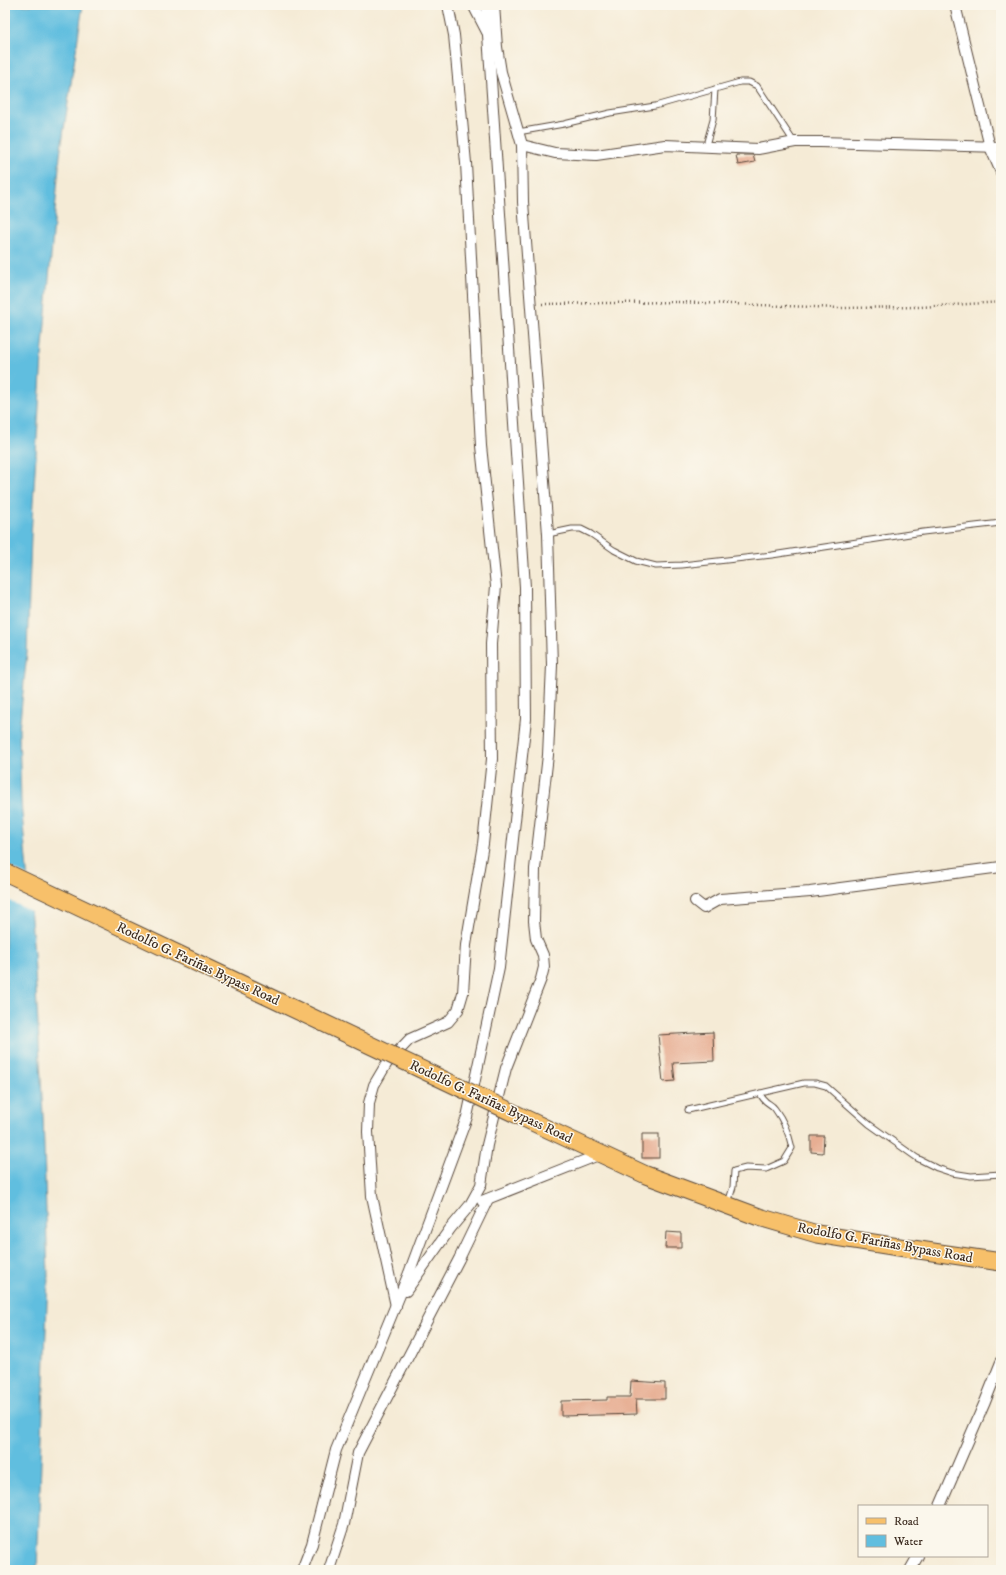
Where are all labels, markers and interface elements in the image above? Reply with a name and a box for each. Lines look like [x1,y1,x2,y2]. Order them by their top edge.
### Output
street label: Rodolfo G. Fariñas Bypass Road [114,918,282,1010]
street label: Rodolfo G. Fariñas Bypass Road [407,1056,575,1148]
street label: Rodolfo G. Fariñas Bypass Road [796,1219,974,1267]
legend [858,1505,988,1557]
text: Road [894,1514,919,1529]
text: Water [893,1534,923,1549]

